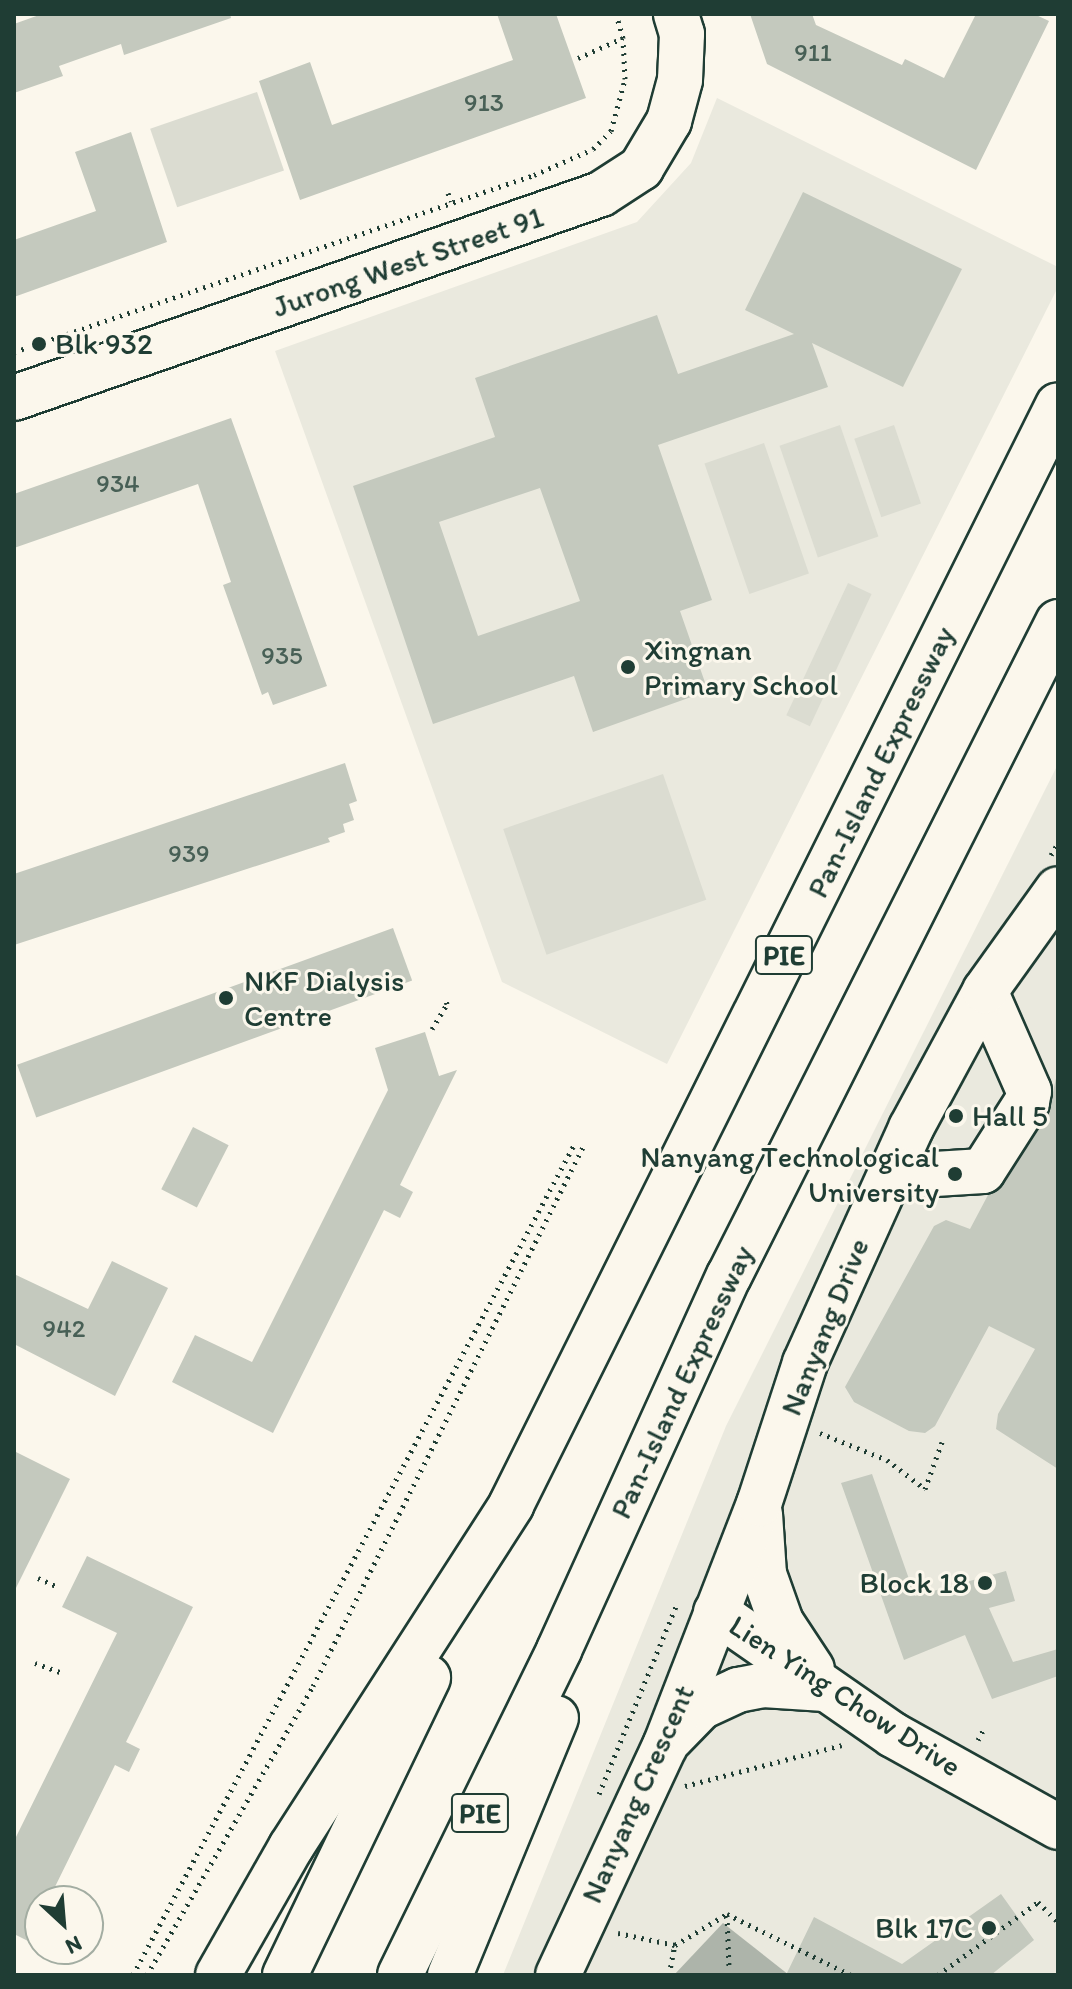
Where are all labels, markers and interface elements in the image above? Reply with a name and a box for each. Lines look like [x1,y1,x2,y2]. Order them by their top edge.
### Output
house number: 911 [794,37,832,69]
house number: 913 [464,87,504,119]
street label: Jurong West Street 91 [269,199,547,325]
place label: Blk 932 [55,326,153,362]
marker: Blk 932 [30,335,48,353]
house number: 934 [96,468,140,500]
street label: Pan-Island Expressway [800,621,962,903]
place label: Xingnan Primary School [644,632,838,702]
house number: 935 [261,640,303,672]
marker: Xingnan Primary School [619,658,637,676]
house number: 939 [168,838,210,870]
road number: PIE [754,931,814,979]
place label: NKF Dialysis Centre [244,963,404,1034]
marker: NKF Dialysis Centre [215,987,237,1009]
place label: Hall 5 [972,1098,1048,1134]
marker: Hall 5 [947,1107,965,1125]
place label: Nanyang Technological University [644,1139,939,1210]
marker: Nanyang Technological University [946,1165,964,1183]
street label: Nanyang Drive [773,1233,877,1421]
street label: Pan-Island Expressway [603,1240,761,1524]
house number: 942 [43,1313,85,1345]
place label: Block 18 [860,1565,969,1601]
marker: Block 18 [976,1574,994,1592]
street label: Lien Ying Chow Drive [722,1607,968,1785]
street label: Nanyang Crescent [574,1679,702,1909]
road number: PIE [450,1789,510,1837]
north arrow [24,1885,104,1965]
place label: Blk 17C [875,1910,973,1946]
marker: Blk 17C [980,1919,998,1937]
text: N [61,1930,86,1961]

